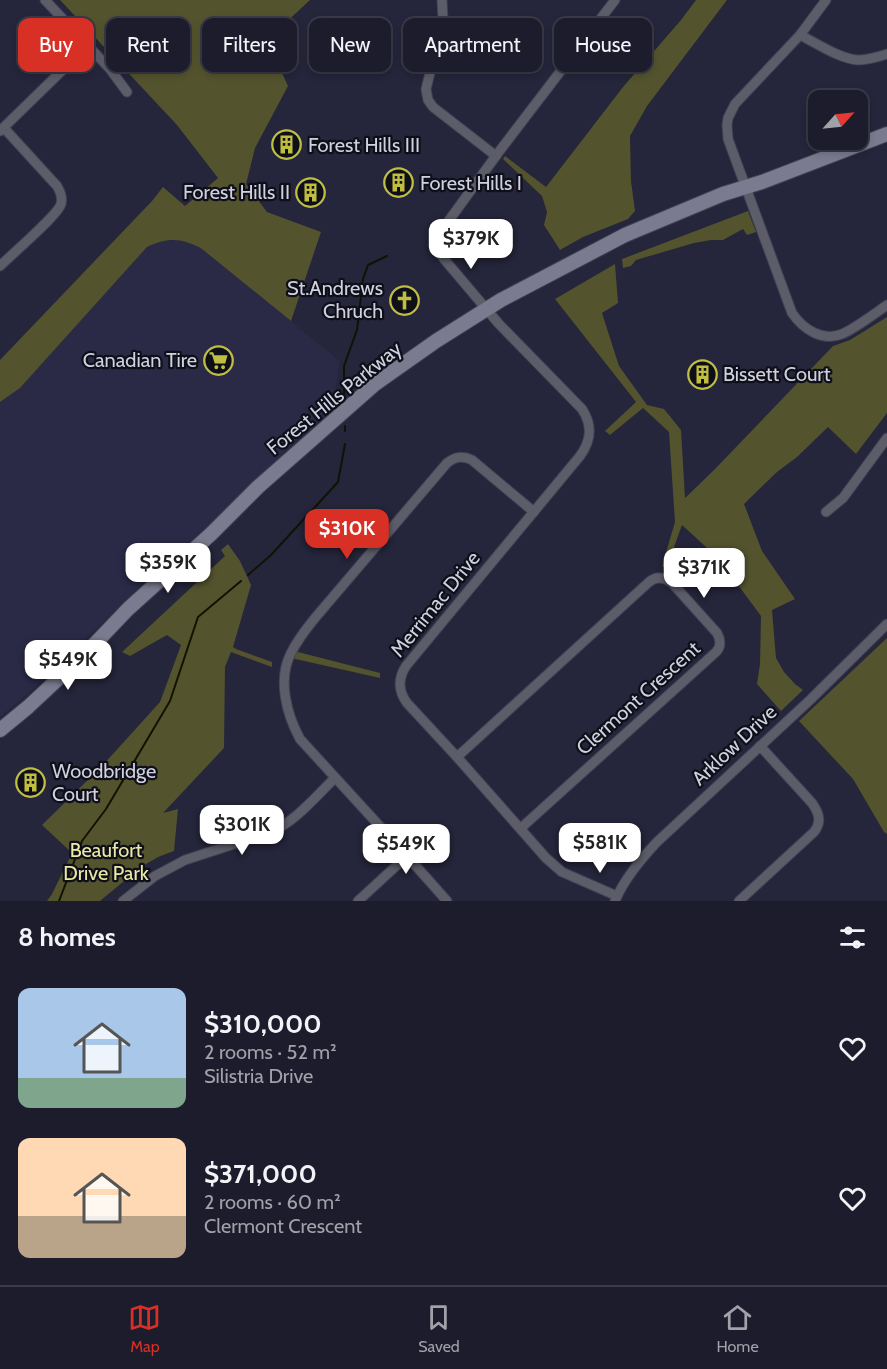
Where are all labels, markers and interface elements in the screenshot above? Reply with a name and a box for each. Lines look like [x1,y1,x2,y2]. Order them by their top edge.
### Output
chip: Buy [18,18,94,72]
chip: Rent [106,18,190,72]
chip: Filters [202,18,297,72]
chip: New [309,18,391,72]
chip: Apartment [403,18,542,72]
chip: House [554,18,652,72]
north arrow [808,90,868,150]
map controls [808,90,868,150]
building icon: Forest Hills III [271,129,303,161]
place label: Forest Hills III [308,133,420,157]
building icon: Forest Hills I [383,167,415,199]
place label: Forest Hills I [420,171,522,195]
building icon: Forest Hills II [295,176,327,208]
place label: Forest Hills II [183,180,290,204]
pin: $379K [429,219,513,270]
text: $379K [443,226,499,250]
place label: St.Andrews Chruch [287,276,383,323]
church icon: St.Andrews Chruch [388,284,420,316]
street label: Forest Hills Parkway [262,336,406,460]
supermarket icon: Canadian Tire [202,344,234,376]
place label: Canadian Tire [83,348,197,372]
building icon: Bissett Court [686,358,718,390]
place label: Bissett Court [723,362,831,386]
pin: $310K [305,509,389,560]
text: $310K [319,516,375,540]
pin: $359K [126,543,210,594]
street label: Merrimac Drive [385,546,485,662]
pin: $371K [662,548,746,599]
text: $359K [140,550,196,574]
text: $371K [678,555,730,579]
street label: Clermont Crescent [571,636,705,760]
pin: $549K [26,640,110,691]
text: $549K [39,647,97,671]
street label: Arklow Drive [687,700,781,790]
place label: Woodbridge Court [52,759,156,806]
building icon: Woodbridge Court [15,766,47,798]
pin: $301K [200,805,284,856]
text: $301K [214,812,270,836]
pin: $581K [558,823,642,874]
pin: $549K [364,824,448,875]
text: $581K [573,830,627,854]
text: $549K [377,831,435,855]
park label: Beaufort Drive Park [63,838,149,885]
text: 8 homes [18,921,116,953]
icon: filters [836,921,869,954]
text: $310,000 [204,1008,322,1040]
icon: home [66,1012,138,1084]
icon: heart [836,1032,869,1065]
text: 2 rooms · 52 m² [204,1040,337,1064]
text: Silistria Drive [204,1064,313,1088]
text: $371,000 [204,1158,317,1190]
icon: home [66,1162,138,1234]
icon: heart [836,1182,869,1215]
text: 2 rooms · 60 m² [204,1190,341,1214]
text: Clermont Crescent [204,1214,362,1238]
tab: Map [128,1301,161,1356]
tab: Saved [418,1301,460,1356]
tab: Home [717,1301,759,1356]

